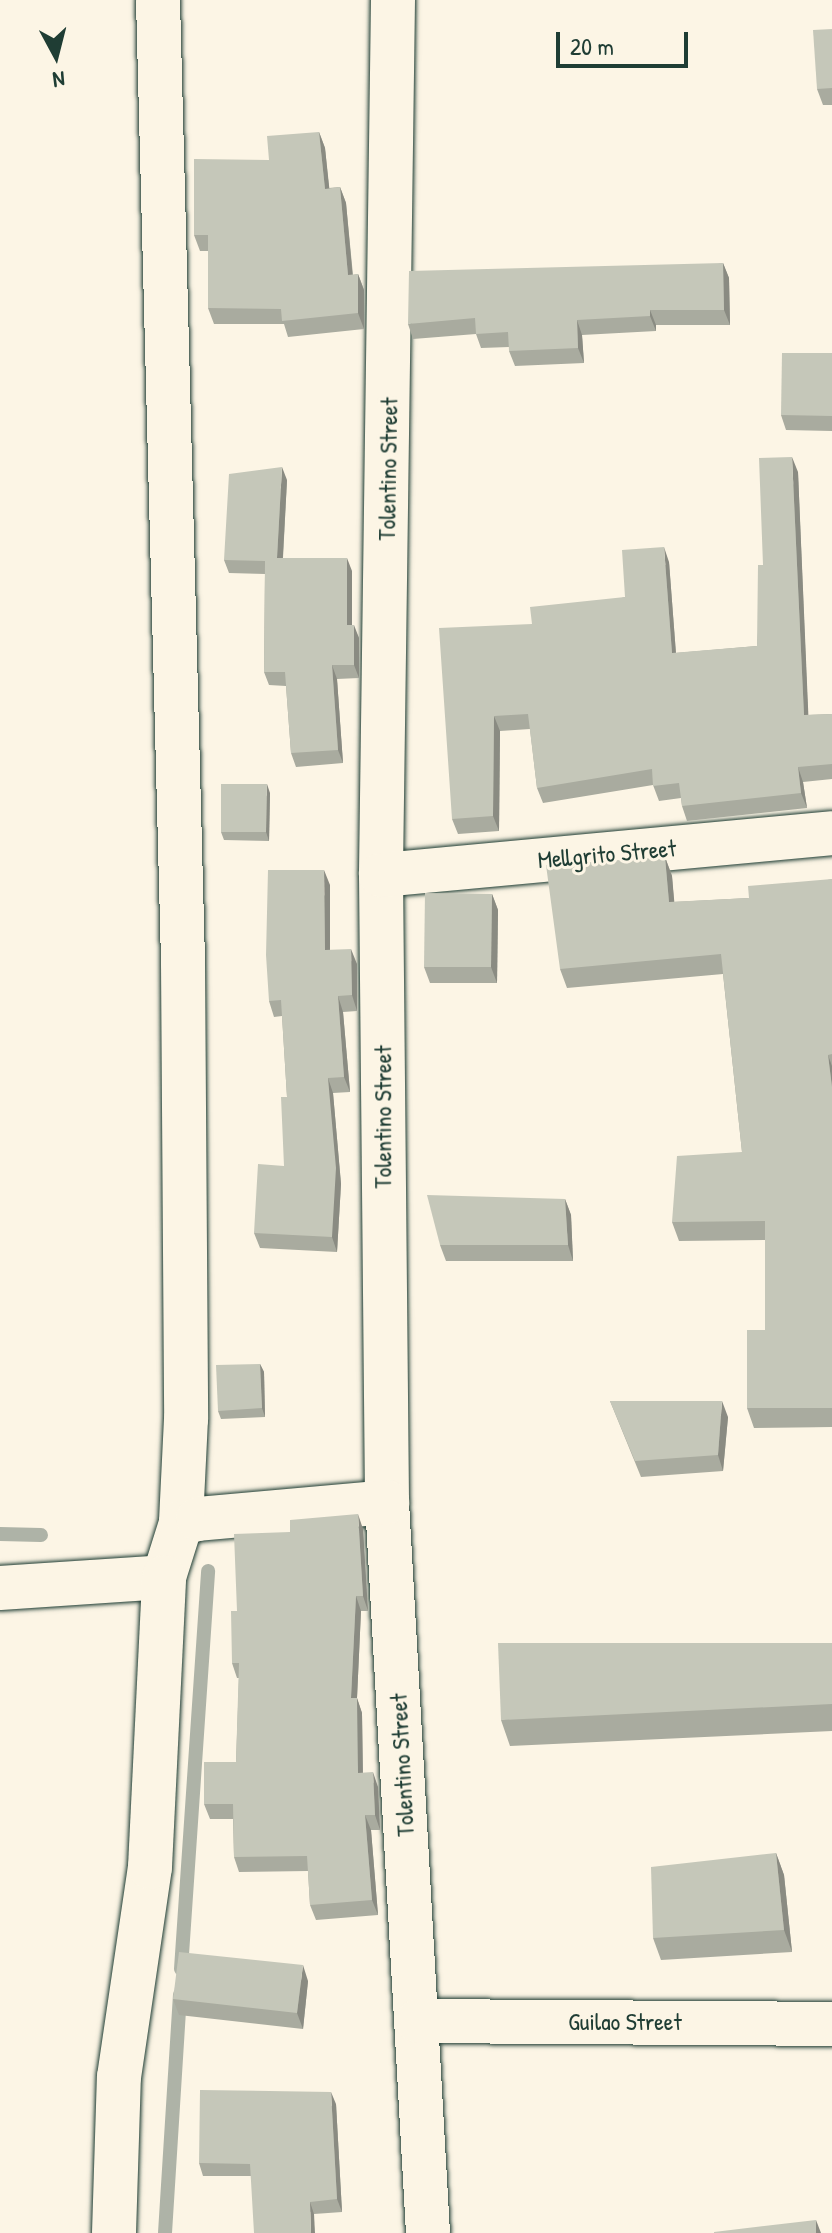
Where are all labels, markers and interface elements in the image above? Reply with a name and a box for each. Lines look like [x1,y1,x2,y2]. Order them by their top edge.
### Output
north arrow [16,16,96,96]
scale bar [560,16,692,66]
text: 20 m [570,30,614,62]
text: N [51,64,67,95]
street label: Tolentino Street [372,397,404,541]
street label: Mellgrito Street [537,834,677,874]
street label: Tolentino Street [369,1045,397,1189]
street label: Tolentino Street [384,1693,420,1837]
street label: Guilao Street [568,2008,682,2036]

